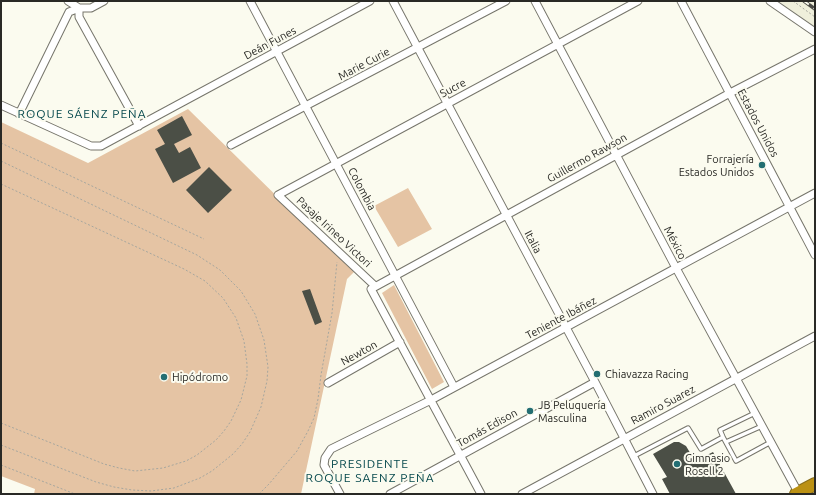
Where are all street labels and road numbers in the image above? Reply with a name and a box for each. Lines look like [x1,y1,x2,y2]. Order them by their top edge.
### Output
street label: Deán Funes [242,24,298,62]
street label: Marie Curie [336,45,392,83]
street label: Sucre [438,76,468,100]
street label: Estados Unidos [735,87,781,159]
street label: Guillermo Rawson [545,131,629,185]
street label: Colombia [345,165,379,213]
street label: Pasaje Irineo Victori [294,194,374,270]
street label: México [661,224,689,262]
street label: Italia [522,228,544,256]
street label: Teniente Ibáñez [523,294,599,342]
street label: Newton [339,338,379,368]
street label: Ramiro Suarez [629,383,697,427]
street label: Tomás Edison [454,406,520,450]

